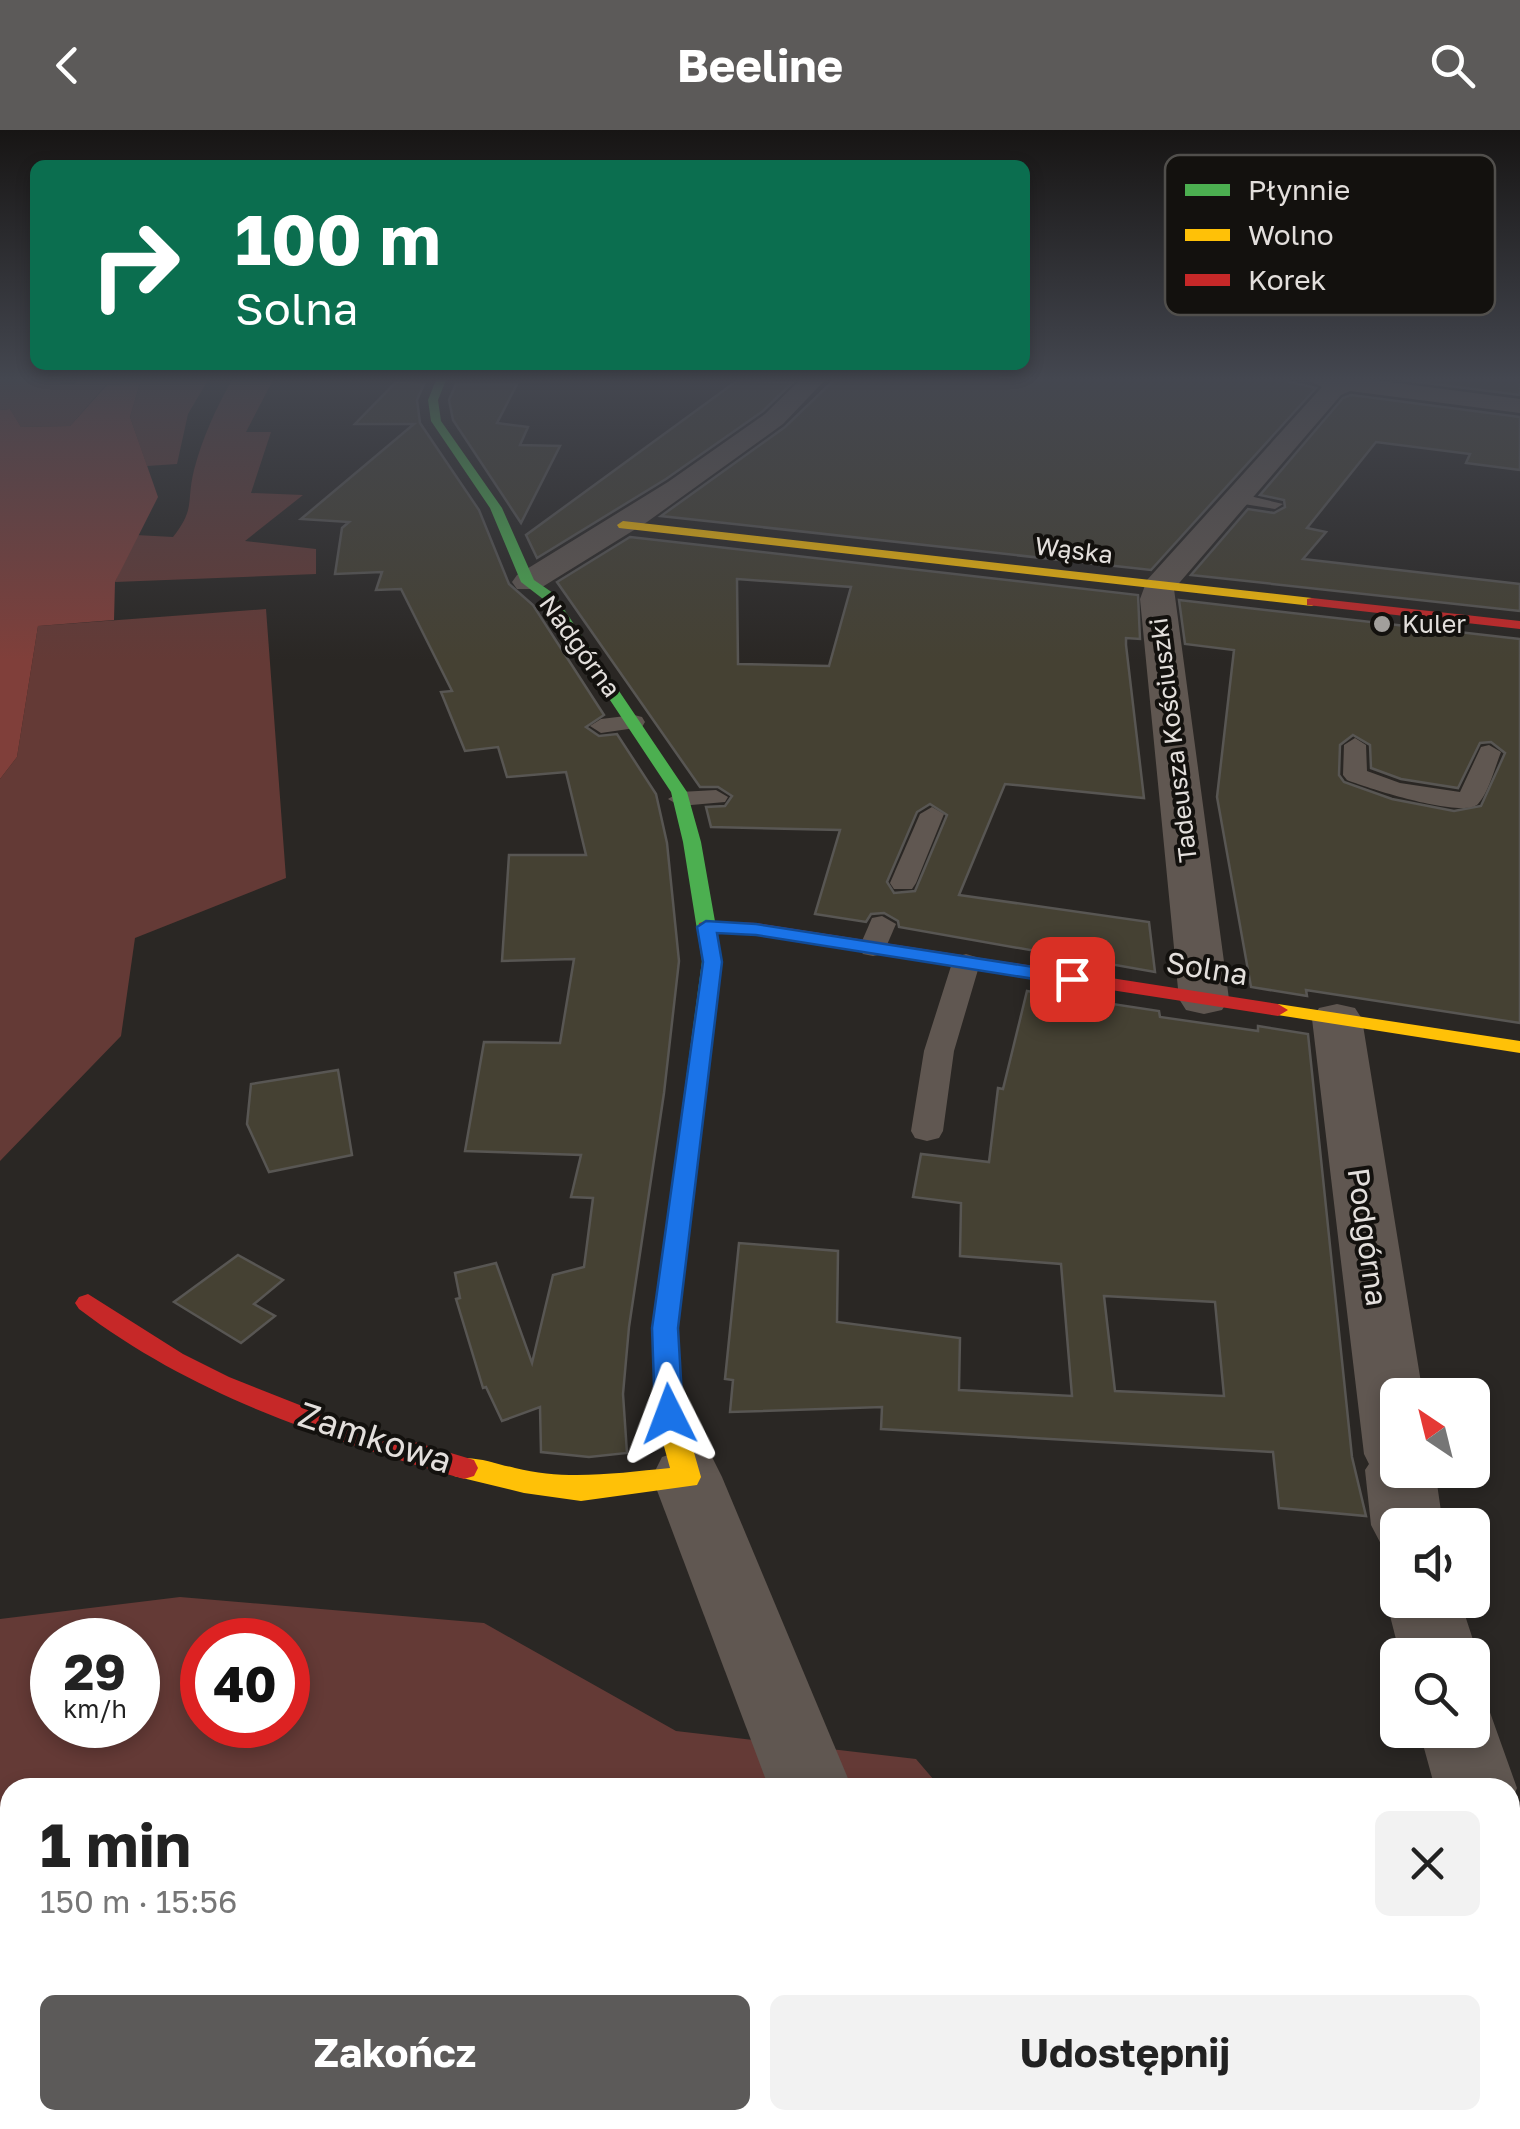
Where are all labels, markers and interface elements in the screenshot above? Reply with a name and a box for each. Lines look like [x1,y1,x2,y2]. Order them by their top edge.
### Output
icon: back [40,38,95,93]
text: Beeline [677,38,843,92]
icon: search [1425,38,1480,93]
legend [1165,155,1495,315]
text: Płynnie [1248,173,1350,206]
text: 100 m [235,196,441,280]
icon: right [70,200,200,330]
text: Wolno [1248,218,1334,251]
text: Korek [1248,263,1326,296]
text: Solna [235,281,358,335]
street label: Wąska [1033,529,1115,570]
street label: Nadgórna [533,589,628,703]
place label: Kuler [1402,608,1466,639]
marker: Kuler [1371,613,1393,635]
street label: Tadeusza Kościuszki [1142,616,1203,864]
pin [1030,937,1115,1022]
street label: Solna [1164,944,1251,992]
icon: arrive [1045,952,1100,1007]
street label: Podgórna [1340,1165,1396,1308]
position arrow [617,1362,721,1466]
north arrow [1380,1378,1490,1488]
map controls [1380,1378,1490,1748]
street label: Zamkowa [293,1393,457,1482]
button: sound [1380,1508,1490,1618]
speed limit sign: 40 [180,1618,310,1748]
button: search [1380,1638,1490,1748]
text: 29 [64,1641,126,1701]
text: km/h [63,1693,127,1724]
text: 1 min [40,1808,191,1880]
button: close [1375,1811,1480,1916]
text: 150 m · 15:56 [40,1882,237,1920]
button: Zakończ [40,1995,750,2110]
button: Udostępnij [770,1995,1480,2110]

